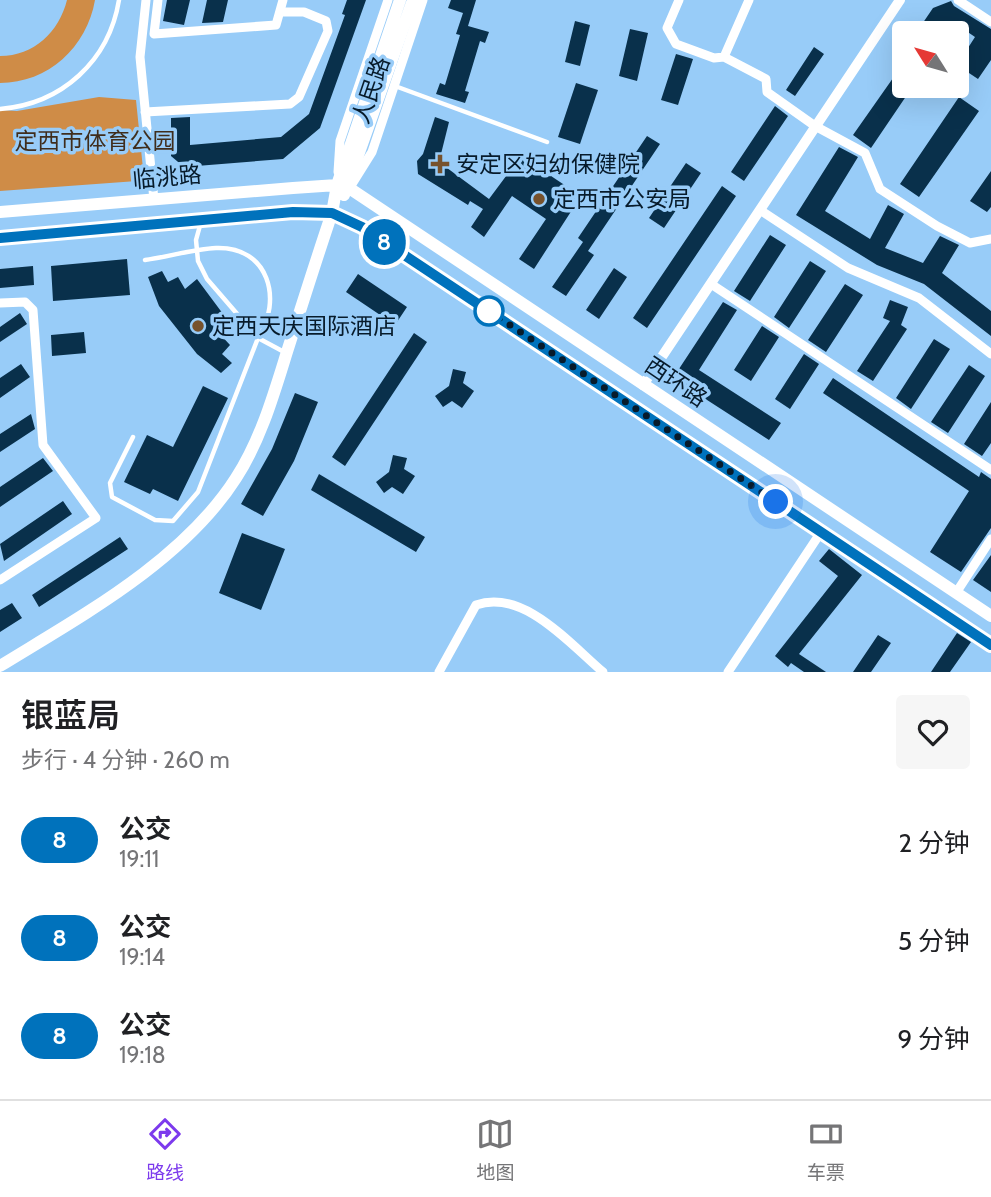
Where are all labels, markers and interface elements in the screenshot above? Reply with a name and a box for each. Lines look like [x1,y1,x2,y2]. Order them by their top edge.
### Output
north arrow [892,21,970,98]
map controls [892,21,969,98]
street label: 人民路 [347,53,395,127]
park label: 定西市体育公园 [15,127,176,155]
place label: 安定区妇幼保健院 [456,150,640,178]
marker: 安定区妇幼保健院 [430,154,450,174]
street label: 临洮路 [131,160,203,194]
place label: 定西市公安局 [553,185,691,213]
marker: 定西市公安局 [531,191,547,207]
line badge: 8 [361,219,407,265]
text: 8 [377,227,391,256]
unlabelled marker [474,296,504,326]
place label: 定西天庆国际酒店 [212,312,396,340]
marker: 定西天庆国际酒店 [190,318,206,334]
street label: 西环路 [640,351,712,413]
your location [758,484,793,519]
text: 银蓝局 [21,695,120,735]
button: heart [896,695,970,769]
text: 步行 · 4 分钟 · 260 m [21,746,230,774]
text: 公交 [119,813,171,845]
text: 8 [52,825,67,854]
text: 2 分钟 [899,827,970,859]
text: 19:11 [119,845,159,873]
text: 公交 [119,911,171,943]
text: 8 [52,923,67,952]
text: 5 分钟 [898,925,970,957]
text: 19:14 [119,943,165,971]
text: 公交 [119,1009,171,1041]
text: 8 [52,1021,67,1050]
text: 9 分钟 [897,1023,970,1055]
text: 19:18 [119,1041,166,1069]
tab: 路线 [146,1115,184,1184]
tab: 地图 [476,1115,515,1184]
tab: 车票 [807,1115,845,1184]

